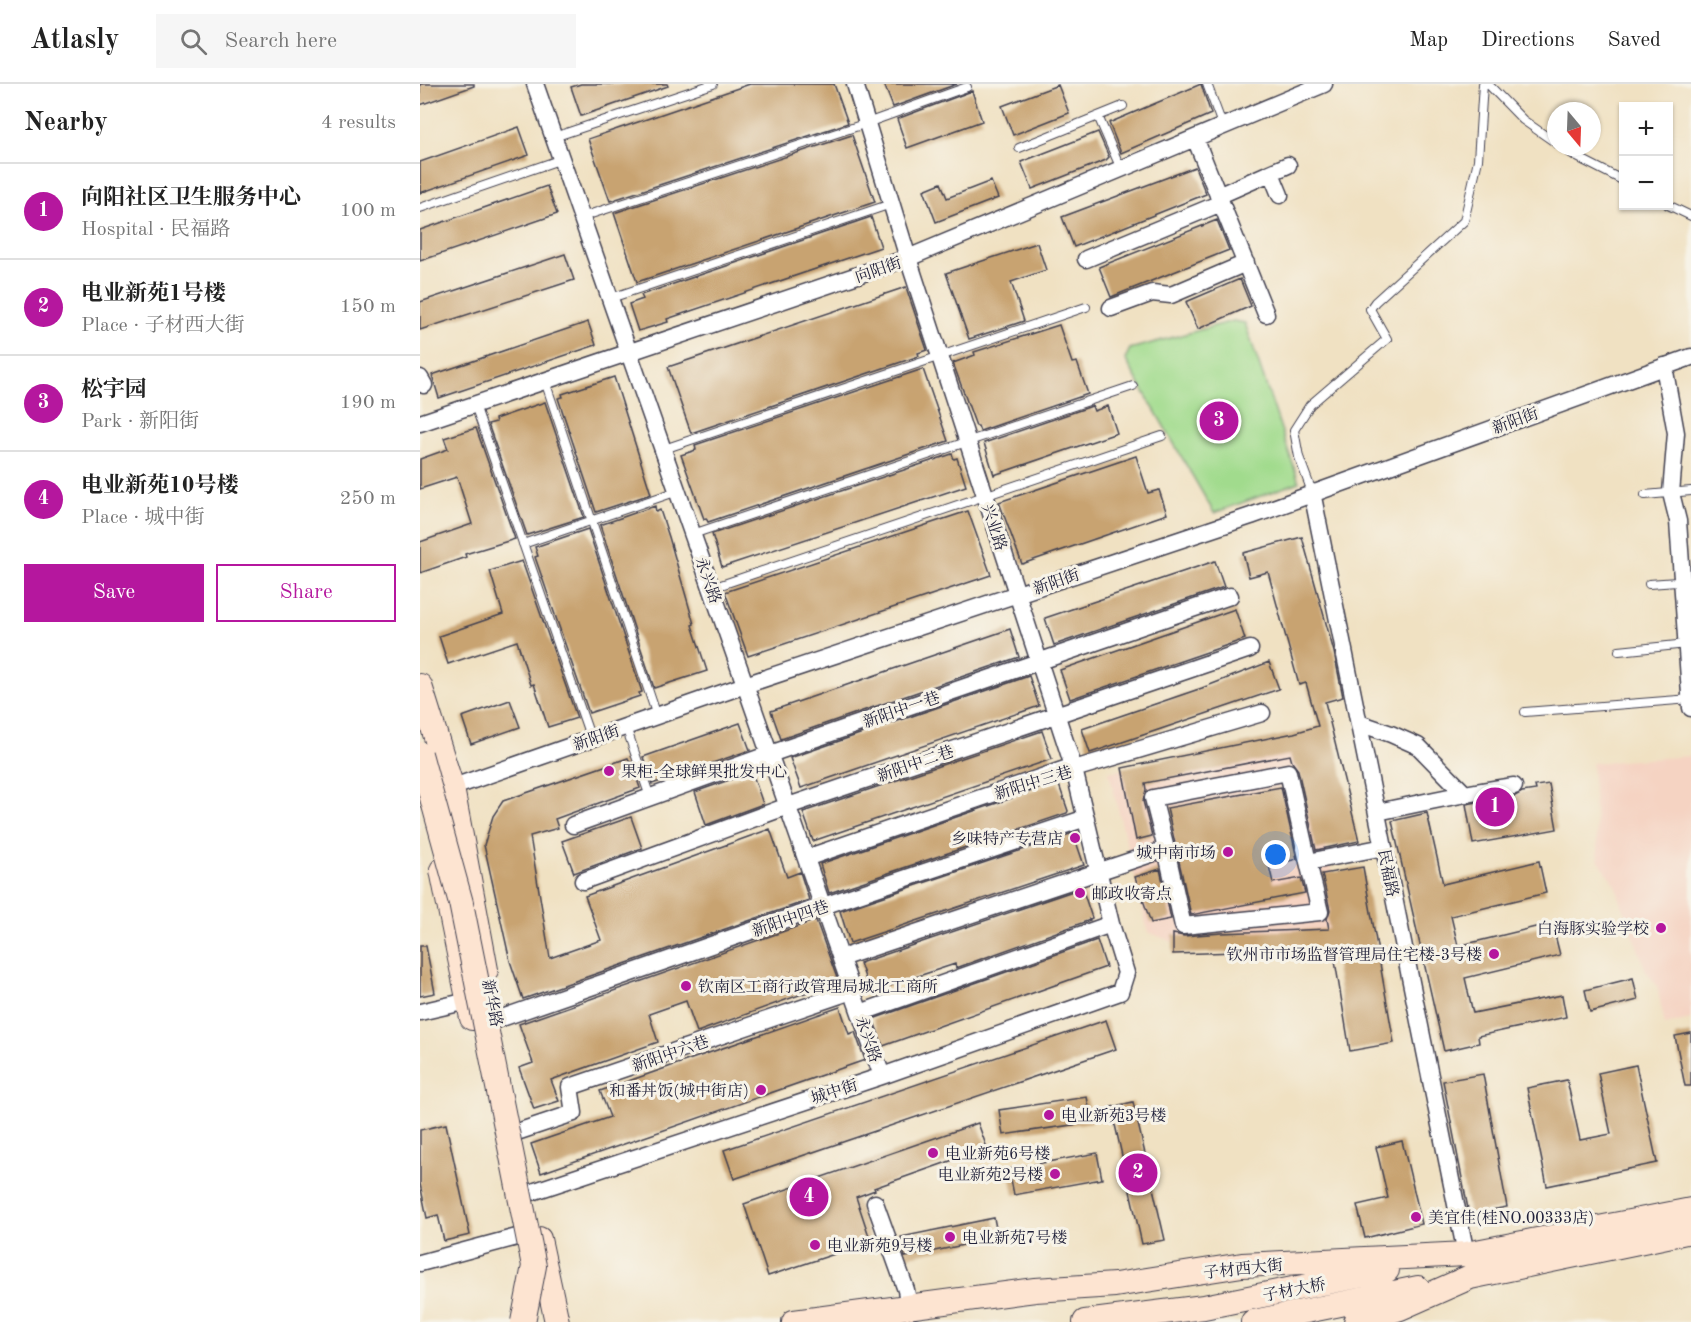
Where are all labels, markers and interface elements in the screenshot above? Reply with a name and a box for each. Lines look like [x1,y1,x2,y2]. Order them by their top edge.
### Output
search box [156,14,576,68]
icon: search [177,25,210,58]
text: Atlasly [30,27,120,55]
text: Search here [225,30,337,52]
text: Map [1409,30,1448,51]
text: Directions [1481,30,1575,51]
text: Saved [1608,30,1661,51]
north arrow [1547,102,1601,156]
map controls [1619,102,1673,210]
button: + [1619,102,1673,156]
text: Nearby [24,110,108,136]
text: 4 results [321,113,396,133]
button: − [1619,156,1673,210]
text: 向阳社区卫生服务中心 [81,187,301,209]
text: 1 [38,201,49,221]
text: 100 m [340,201,396,221]
text: Hospital · 民福路 [81,220,230,240]
street label: 向阳街 [853,254,904,286]
text: 电业新苑1号楼 [81,283,226,305]
text: 2 [38,297,49,317]
text: 150 m [340,297,396,317]
text: Place · 子材西大街 [81,316,245,336]
text: 松宇园 [81,379,147,401]
text: 3 [38,393,49,413]
text: 190 m [340,393,396,413]
pin: 3 [1200,398,1238,444]
street label: 新阳街 [1490,404,1541,438]
text: Park · 新阳街 [81,412,199,432]
text: 电业新苑10号楼 [81,475,239,497]
text: 4 [38,489,49,509]
text: 250 m [340,489,396,509]
street label: 兴业路 [978,502,1010,553]
text: Place · 城中街 [81,508,205,528]
street label: 永兴路 [692,555,724,606]
button: Save [24,564,204,622]
button: Share [216,564,396,622]
street label: 新阳街 [1031,566,1082,598]
street label: 新阳中一巷 [861,688,942,731]
street label: 新阳街 [571,722,622,754]
street label: 新阳中二巷 [875,742,956,785]
place label: 果柜-全球鲜果批发中心 [621,763,787,781]
street label: 新阳中三巷 [992,763,1074,803]
marker: 果柜-全球鲜果批发中心 [602,764,616,778]
pin: 1 [1476,784,1514,830]
place label: 乡味特产专营店 [951,830,1063,848]
marker: 乡味特产专营店 [1068,831,1082,845]
your location [1261,840,1290,869]
place label: 城中南市场 [1136,844,1216,862]
marker: 城中南市场 [1221,845,1235,859]
street label: 民福路 [1375,848,1401,898]
place label: 邮政收寄点 [1092,885,1172,903]
marker: 邮政收寄点 [1073,886,1087,900]
street label: 新阳中四巷 [750,897,831,940]
place label: 白海豚实验学校 [1537,920,1649,938]
marker: 白海豚实验学校 [1654,921,1668,935]
place label: 钦州市市场监督管理局住宅楼-3号楼 [1227,946,1482,964]
marker: 钦州市市场监督管理局住宅楼-3号楼 [1487,947,1501,961]
street label: 新华路 [479,978,505,1028]
place label: 钦南区工商行政管理局城北工商所 [698,978,938,996]
marker: 钦南区工商行政管理局城北工商所 [679,979,693,993]
street label: 永兴路 [852,1014,884,1065]
street label: 新阳中六巷 [630,1032,711,1075]
street label: 城中街 [809,1076,860,1108]
place label: 和番丼饭(城中街店) [609,1082,749,1100]
marker: 和番丼饭(城中街店) [754,1083,768,1097]
place label: 电业新苑3号楼 [1061,1107,1166,1125]
marker: 电业新苑3号楼 [1042,1108,1056,1122]
place label: 电业新苑6号楼 [945,1145,1050,1163]
marker: 电业新苑6号楼 [926,1146,940,1160]
pin: 2 [1118,1150,1158,1196]
place label: 电业新苑2号楼 [938,1166,1043,1184]
marker: 电业新苑2号楼 [1048,1167,1062,1181]
pin: 4 [790,1174,828,1220]
place label: 美宜佳(桂NO.00333店) [1428,1209,1594,1227]
marker: 美宜佳(桂NO.00333店) [1409,1210,1423,1224]
place label: 电业新苑7号楼 [962,1229,1067,1247]
marker: 电业新苑7号楼 [943,1230,957,1244]
place label: 电业新苑9号楼 [827,1237,932,1255]
marker: 电业新苑9号楼 [808,1238,822,1252]
street label: 子材西大街 [1202,1256,1284,1282]
street label: 子材大桥 [1261,1275,1327,1305]

